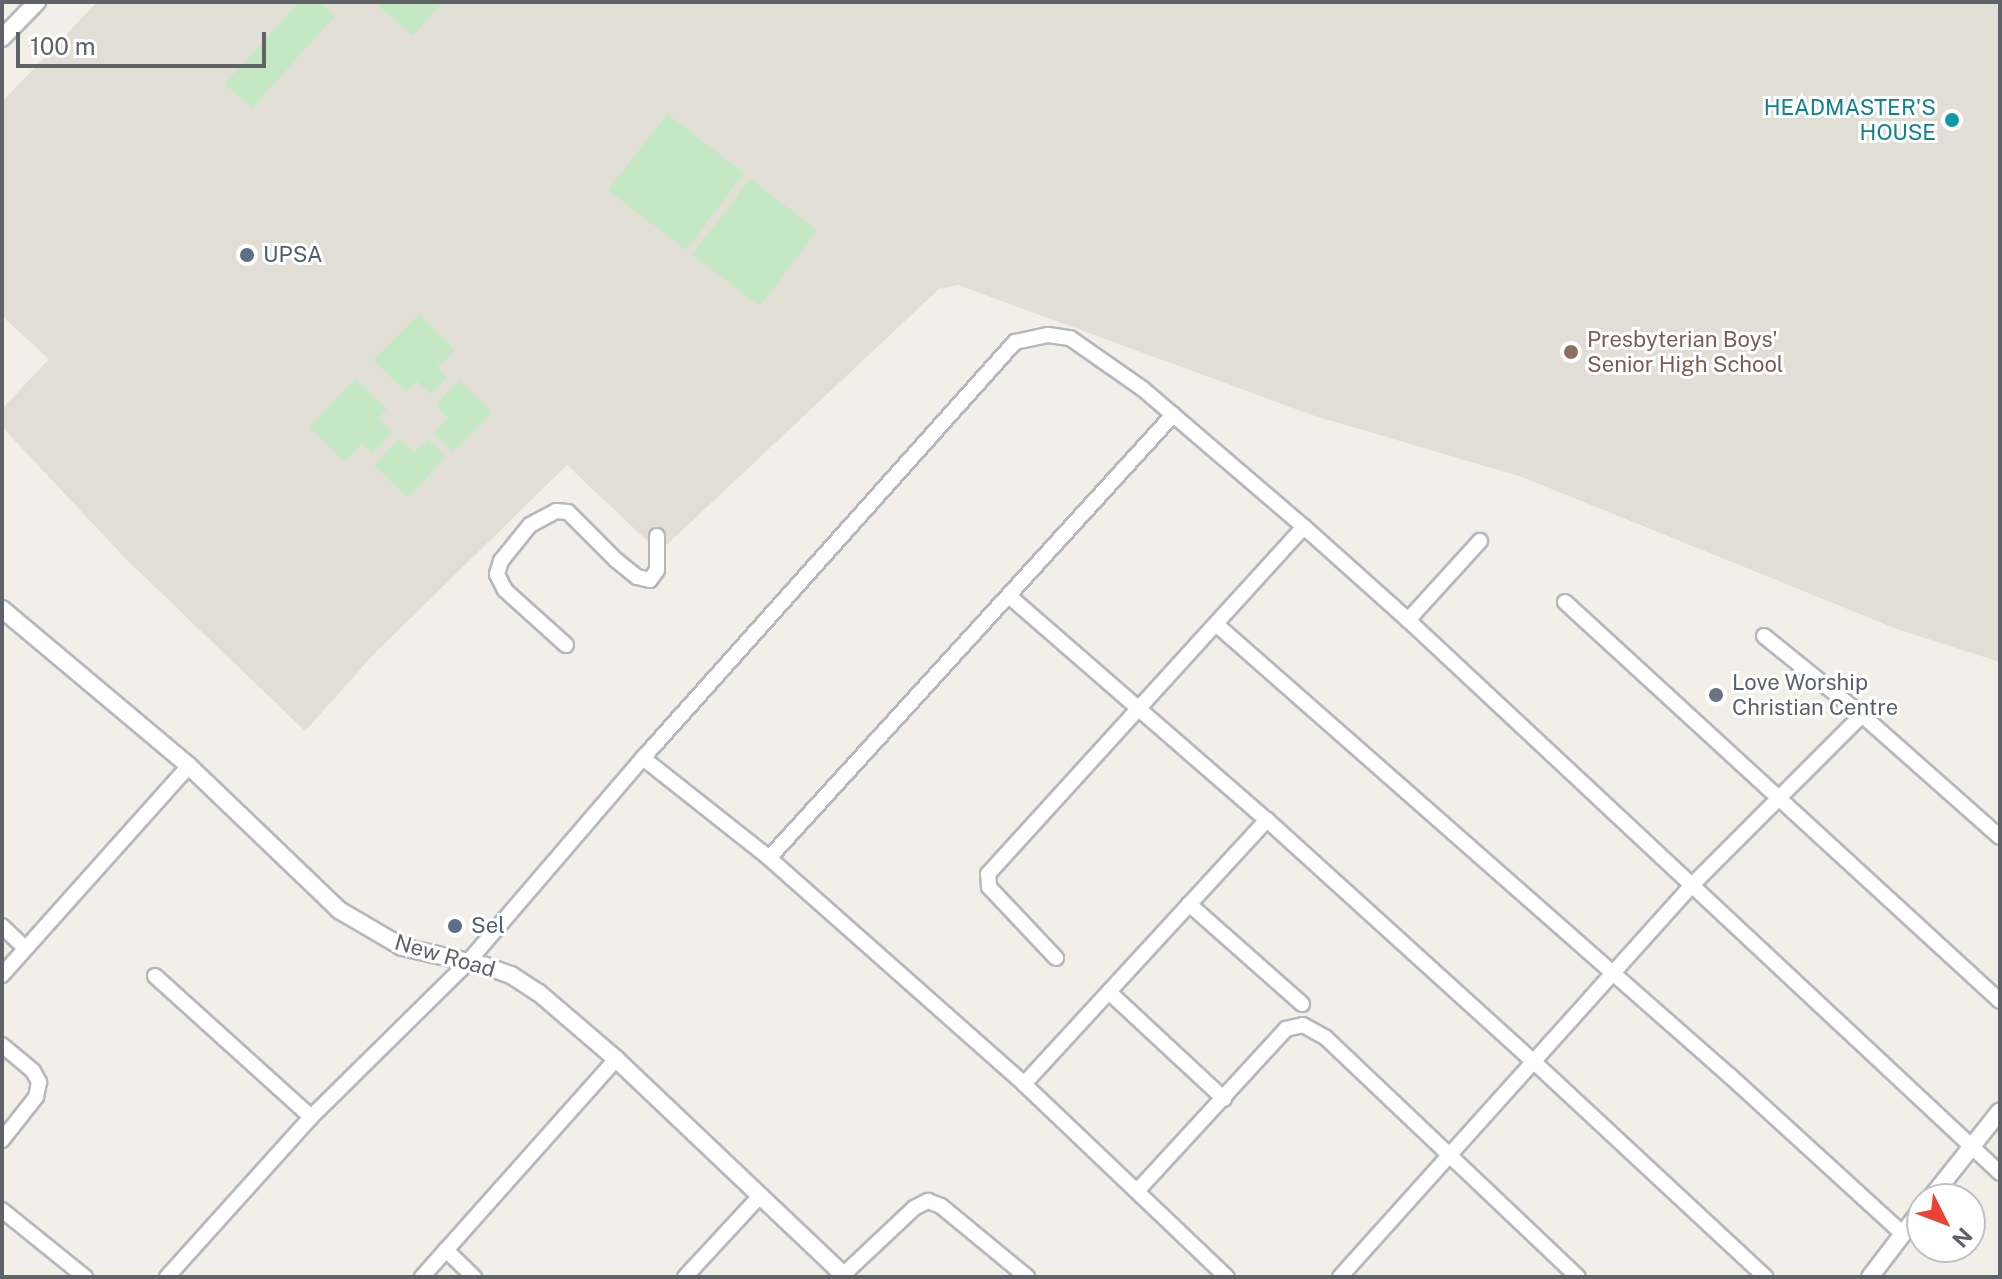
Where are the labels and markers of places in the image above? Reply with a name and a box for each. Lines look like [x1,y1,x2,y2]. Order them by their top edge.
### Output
place label: HEADMASTER'S HOUSE [1764,94,1936,146]
marker: HEADMASTER'S HOUSE [1943,111,1961,129]
place label: UPSA [263,242,323,268]
marker: UPSA [238,246,256,264]
place label: Presbyterian Boys' Senior High School [1587,326,1783,378]
marker: Presbyterian Boys' Senior High School [1562,343,1580,361]
place label: Love Worship Christian Centre [1732,669,1898,720]
marker: Love Worship Christian Centre [1707,686,1725,704]
place label: Sel [471,913,505,939]
marker: Sel [446,917,464,935]

